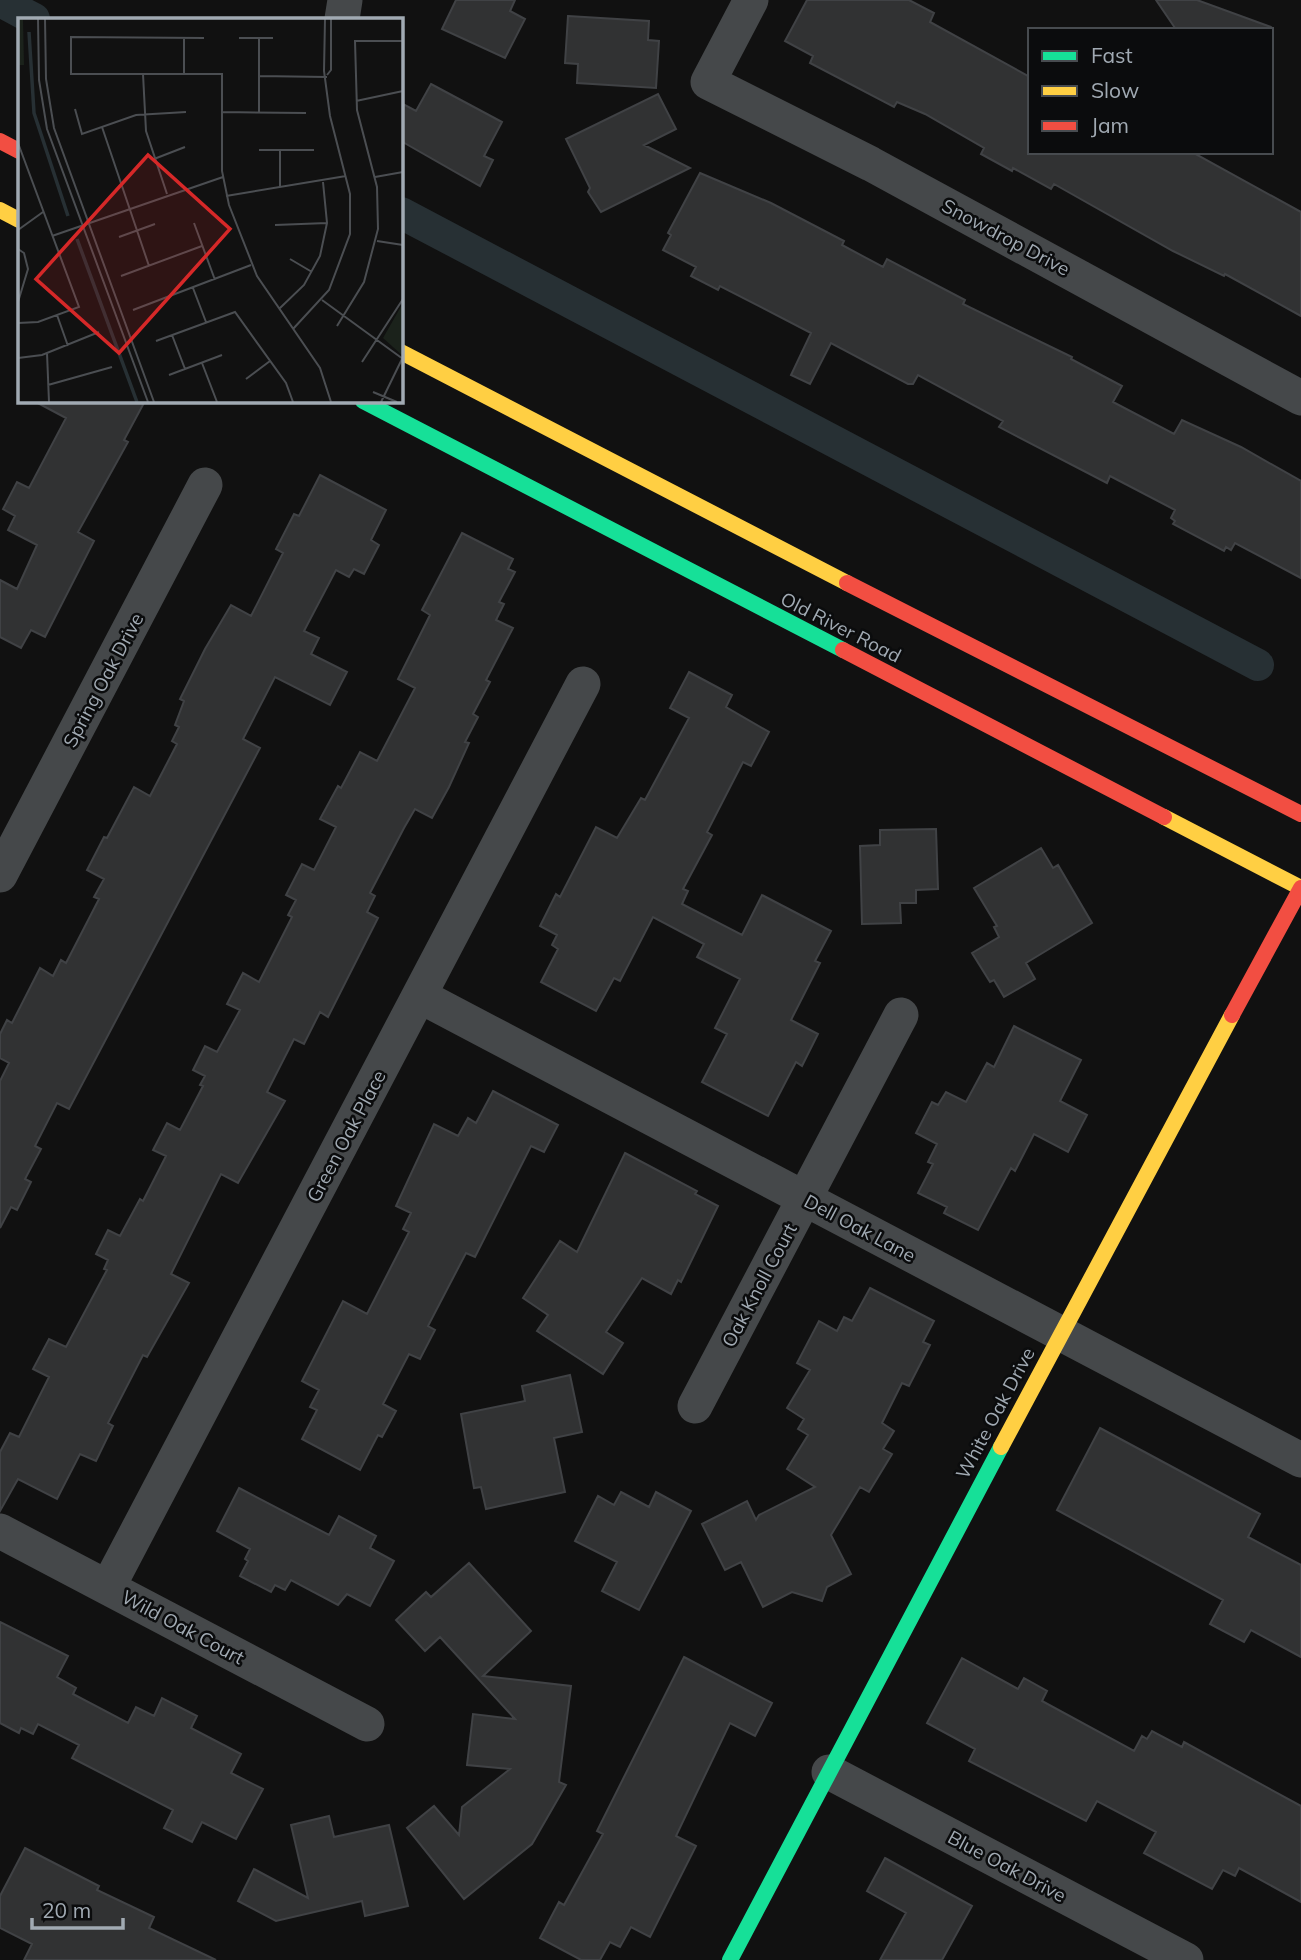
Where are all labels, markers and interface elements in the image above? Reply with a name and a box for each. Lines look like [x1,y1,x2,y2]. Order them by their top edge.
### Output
inset map [18,18,402,402]
legend [1028,28,1273,154]
text: Fast [1091,42,1133,68]
text: Slow [1091,77,1139,103]
text: Jam [1091,112,1129,138]
street label: Snowdrop Drive [938,193,1074,281]
street label: Old River Road [777,586,905,668]
street label: Spring Oak Drive [57,609,149,751]
street label: Green Oak Place [301,1066,391,1206]
street label: Dell Oak Lane [800,1189,920,1267]
street label: Oak Knoll Court [716,1219,802,1351]
street label: White Oak Drive [950,1343,1040,1483]
street label: Wild Oak Court [118,1585,249,1670]
street label: Blue Oak Drive [944,1825,1070,1907]
scale bar [32,1886,122,1930]
text: 20 m [42,1897,91,1923]

